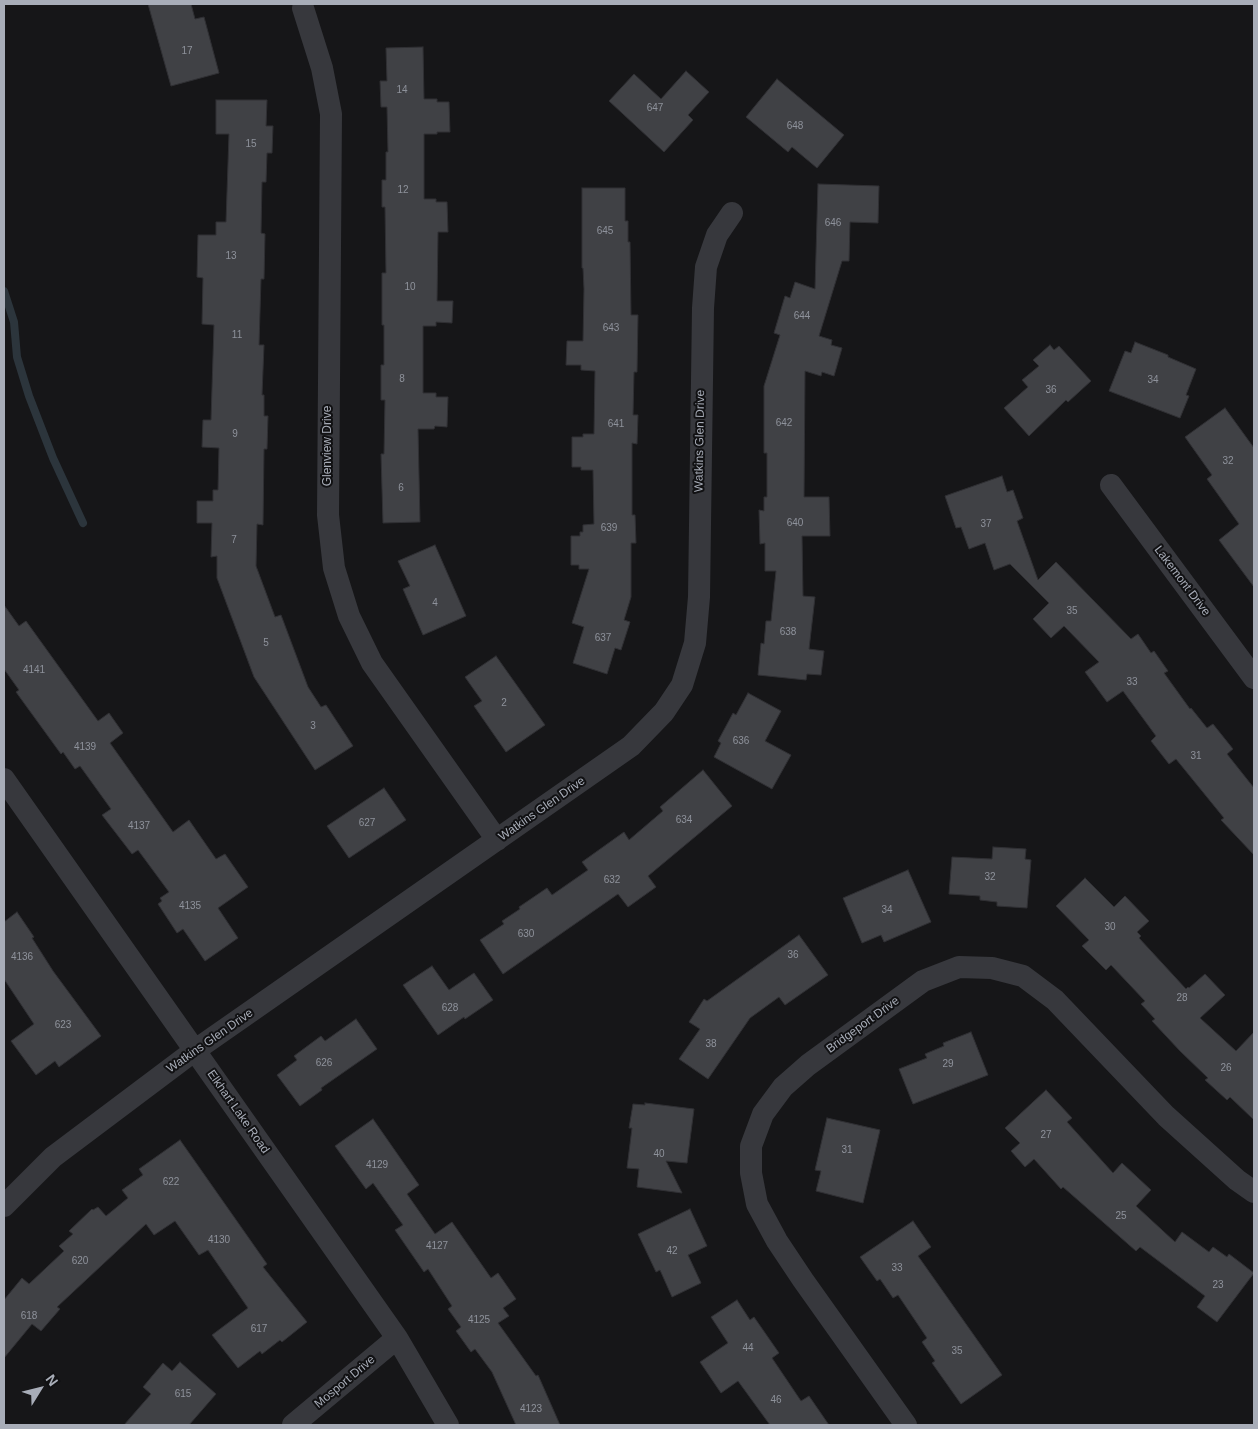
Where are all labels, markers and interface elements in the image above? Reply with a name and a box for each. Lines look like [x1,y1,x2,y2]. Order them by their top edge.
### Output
house number: 17 [181,45,193,57]
house number: 14 [396,84,408,96]
house number: 647 [647,102,663,114]
house number: 648 [787,120,803,132]
house number: 15 [245,138,257,150]
house number: 12 [397,184,409,196]
house number: 646 [825,217,841,229]
house number: 645 [597,225,613,237]
house number: 13 [225,250,237,262]
house number: 10 [404,281,416,293]
house number: 644 [794,310,810,322]
house number: 643 [603,322,619,334]
house number: 11 [232,329,242,341]
house number: 8 [399,373,405,385]
house number: 34 [1147,374,1159,386]
house number: 36 [1045,384,1057,396]
street label: Watkins Glen Drive [692,390,708,492]
street label: Glenview Drive [321,406,335,486]
house number: 642 [776,417,792,429]
house number: 641 [608,418,624,430]
house number: 9 [232,428,238,440]
house number: 32 [1222,455,1234,467]
house number: 6 [398,482,404,494]
house number: 640 [787,517,803,529]
house number: 37 [980,518,992,530]
house number: 639 [601,522,617,534]
house number: 7 [231,534,237,546]
street label: Lakemont Drive [1151,543,1213,619]
house number: 4 [432,597,438,609]
house number: 35 [1066,605,1078,617]
house number: 638 [780,626,796,638]
house number: 637 [595,632,611,644]
house number: 5 [263,637,269,649]
house number: 4141 [23,664,45,676]
house number: 33 [1126,676,1138,688]
house number: 2 [501,697,507,709]
house number: 3 [310,720,316,732]
house number: 636 [733,735,749,747]
house number: 4139 [74,741,96,753]
house number: 31 [1190,750,1202,762]
street label: Watkins Glen Drive [496,774,588,844]
house number: 634 [676,814,692,826]
house number: 627 [359,817,375,829]
house number: 4137 [128,820,150,832]
house number: 32 [984,871,996,883]
house number: 632 [604,874,620,886]
house number: 4135 [179,900,201,912]
house number: 34 [881,904,893,916]
house number: 30 [1104,921,1116,933]
house number: 630 [518,928,534,940]
house number: 36 [787,949,799,961]
house number: 4136 [11,951,33,963]
house number: 28 [1176,992,1188,1004]
street label: Bridgeport Drive [824,994,902,1056]
house number: 628 [442,1002,458,1014]
street label: Watkins Glen Drive [164,1006,256,1076]
house number: 623 [55,1019,71,1031]
house number: 38 [705,1038,717,1050]
house number: 626 [316,1057,332,1069]
house number: 29 [942,1058,954,1070]
house number: 26 [1220,1062,1232,1074]
street label: Elkhart Lake Road [204,1067,272,1157]
house number: 27 [1040,1129,1052,1141]
house number: 31 [841,1144,853,1156]
house number: 40 [653,1148,665,1160]
house number: 4129 [366,1159,388,1171]
house number: 622 [163,1176,179,1188]
house number: 25 [1115,1210,1127,1222]
house number: 4130 [208,1234,230,1246]
house number: 4127 [426,1240,448,1252]
house number: 42 [666,1245,678,1257]
house number: 620 [72,1255,88,1267]
house number: 33 [891,1262,903,1274]
house number: 23 [1212,1279,1224,1291]
house number: 618 [21,1310,37,1322]
house number: 4125 [468,1314,490,1326]
house number: 617 [251,1323,267,1335]
house number: 44 [742,1342,754,1354]
house number: 35 [951,1345,963,1357]
street label: Mosport Drive [312,1352,378,1412]
north arrow [15,1364,65,1414]
text: N [43,1371,62,1389]
house number: 615 [175,1388,191,1400]
house number: 46 [770,1394,782,1406]
house number: 4123 [520,1403,542,1415]

